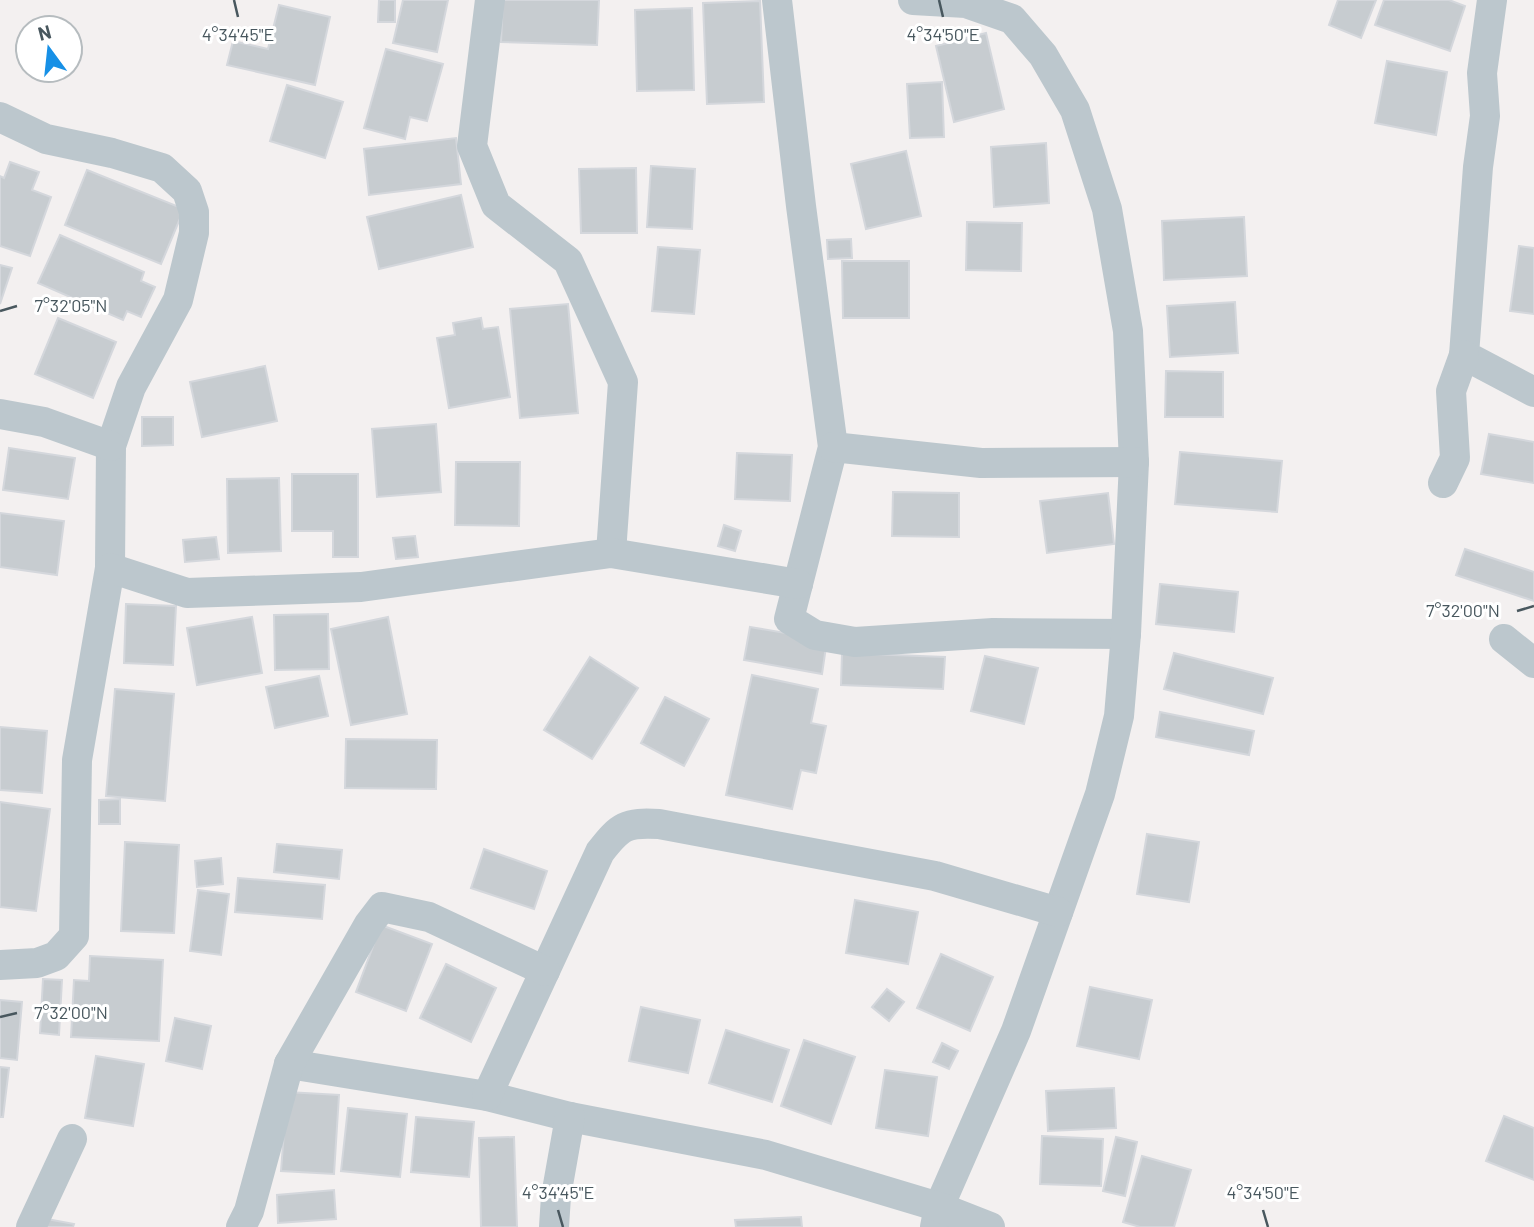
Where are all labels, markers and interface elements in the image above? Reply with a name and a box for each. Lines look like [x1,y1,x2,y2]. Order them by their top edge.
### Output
north arrow [14,14,84,84]
text: N [35,19,54,45]
text: 4°34'45"E [202,23,274,45]
text: 4°34'50"E [906,23,980,45]
text: 7°32'05"N [35,294,108,316]
text: 7°32'00"N [1426,599,1500,621]
text: 7°32'00"N [34,1001,108,1023]
text: 4°34'45"E [522,1181,594,1203]
text: 4°34'50"E [1226,1181,1300,1203]

